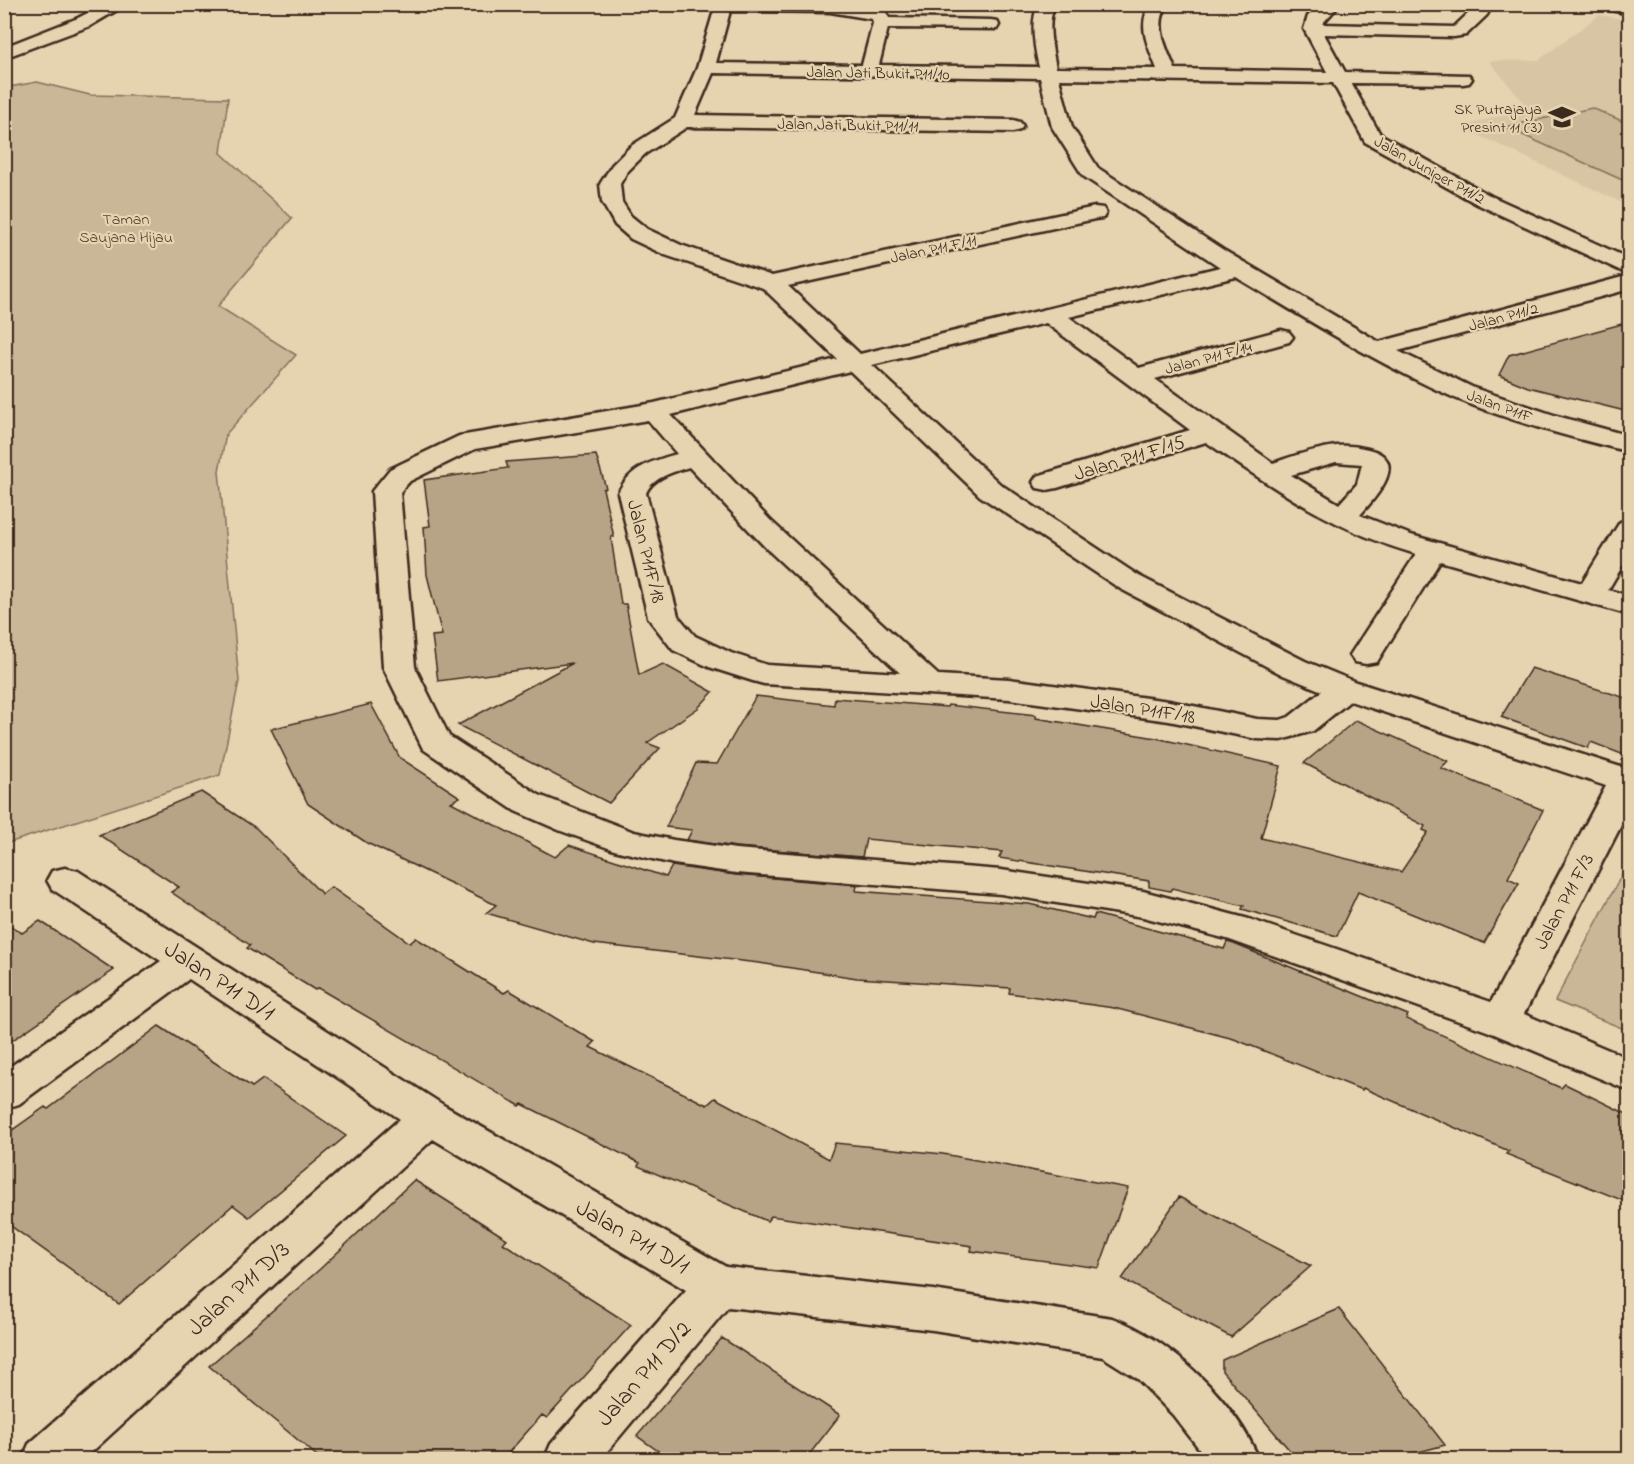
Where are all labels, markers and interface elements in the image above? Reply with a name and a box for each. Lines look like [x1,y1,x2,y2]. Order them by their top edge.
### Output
street label: Jalan Jati Bukit P11/10 [806,61,950,87]
place label: SK Putrajaya Presint 11 (3) [1454,98,1542,140]
school or university icon: SK Putrajaya Presint 11 (3) [1547,102,1577,132]
street label: Jalan Jati Bukit P11/11 [777,113,919,139]
street label: Jalan Juniper P11/2 [1369,130,1489,211]
park label: Taman Saujana Hijau [79,208,173,250]
street label: Jalan P11 F/11 [888,229,979,271]
street label: Jalan P11/2 [1466,297,1541,339]
street label: Jalan P11 F/14 [1162,336,1255,382]
street label: Jalan P11F [1463,384,1536,430]
street label: Jalan P11 F/15 [1071,429,1189,490]
street label: Jalan P11F/18 [618,497,671,606]
street label: Jalan P11F/18 [1088,688,1197,733]
street label: Jalan P11 F/3 [1528,849,1603,955]
street label: Jalan P11 D/1 [156,933,281,1031]
street label: Jalan P11 D/1 [568,1192,695,1285]
street label: Jalan P11 D/3 [180,1234,299,1346]
street label: Jalan P11 D/2 [589,1314,701,1435]

